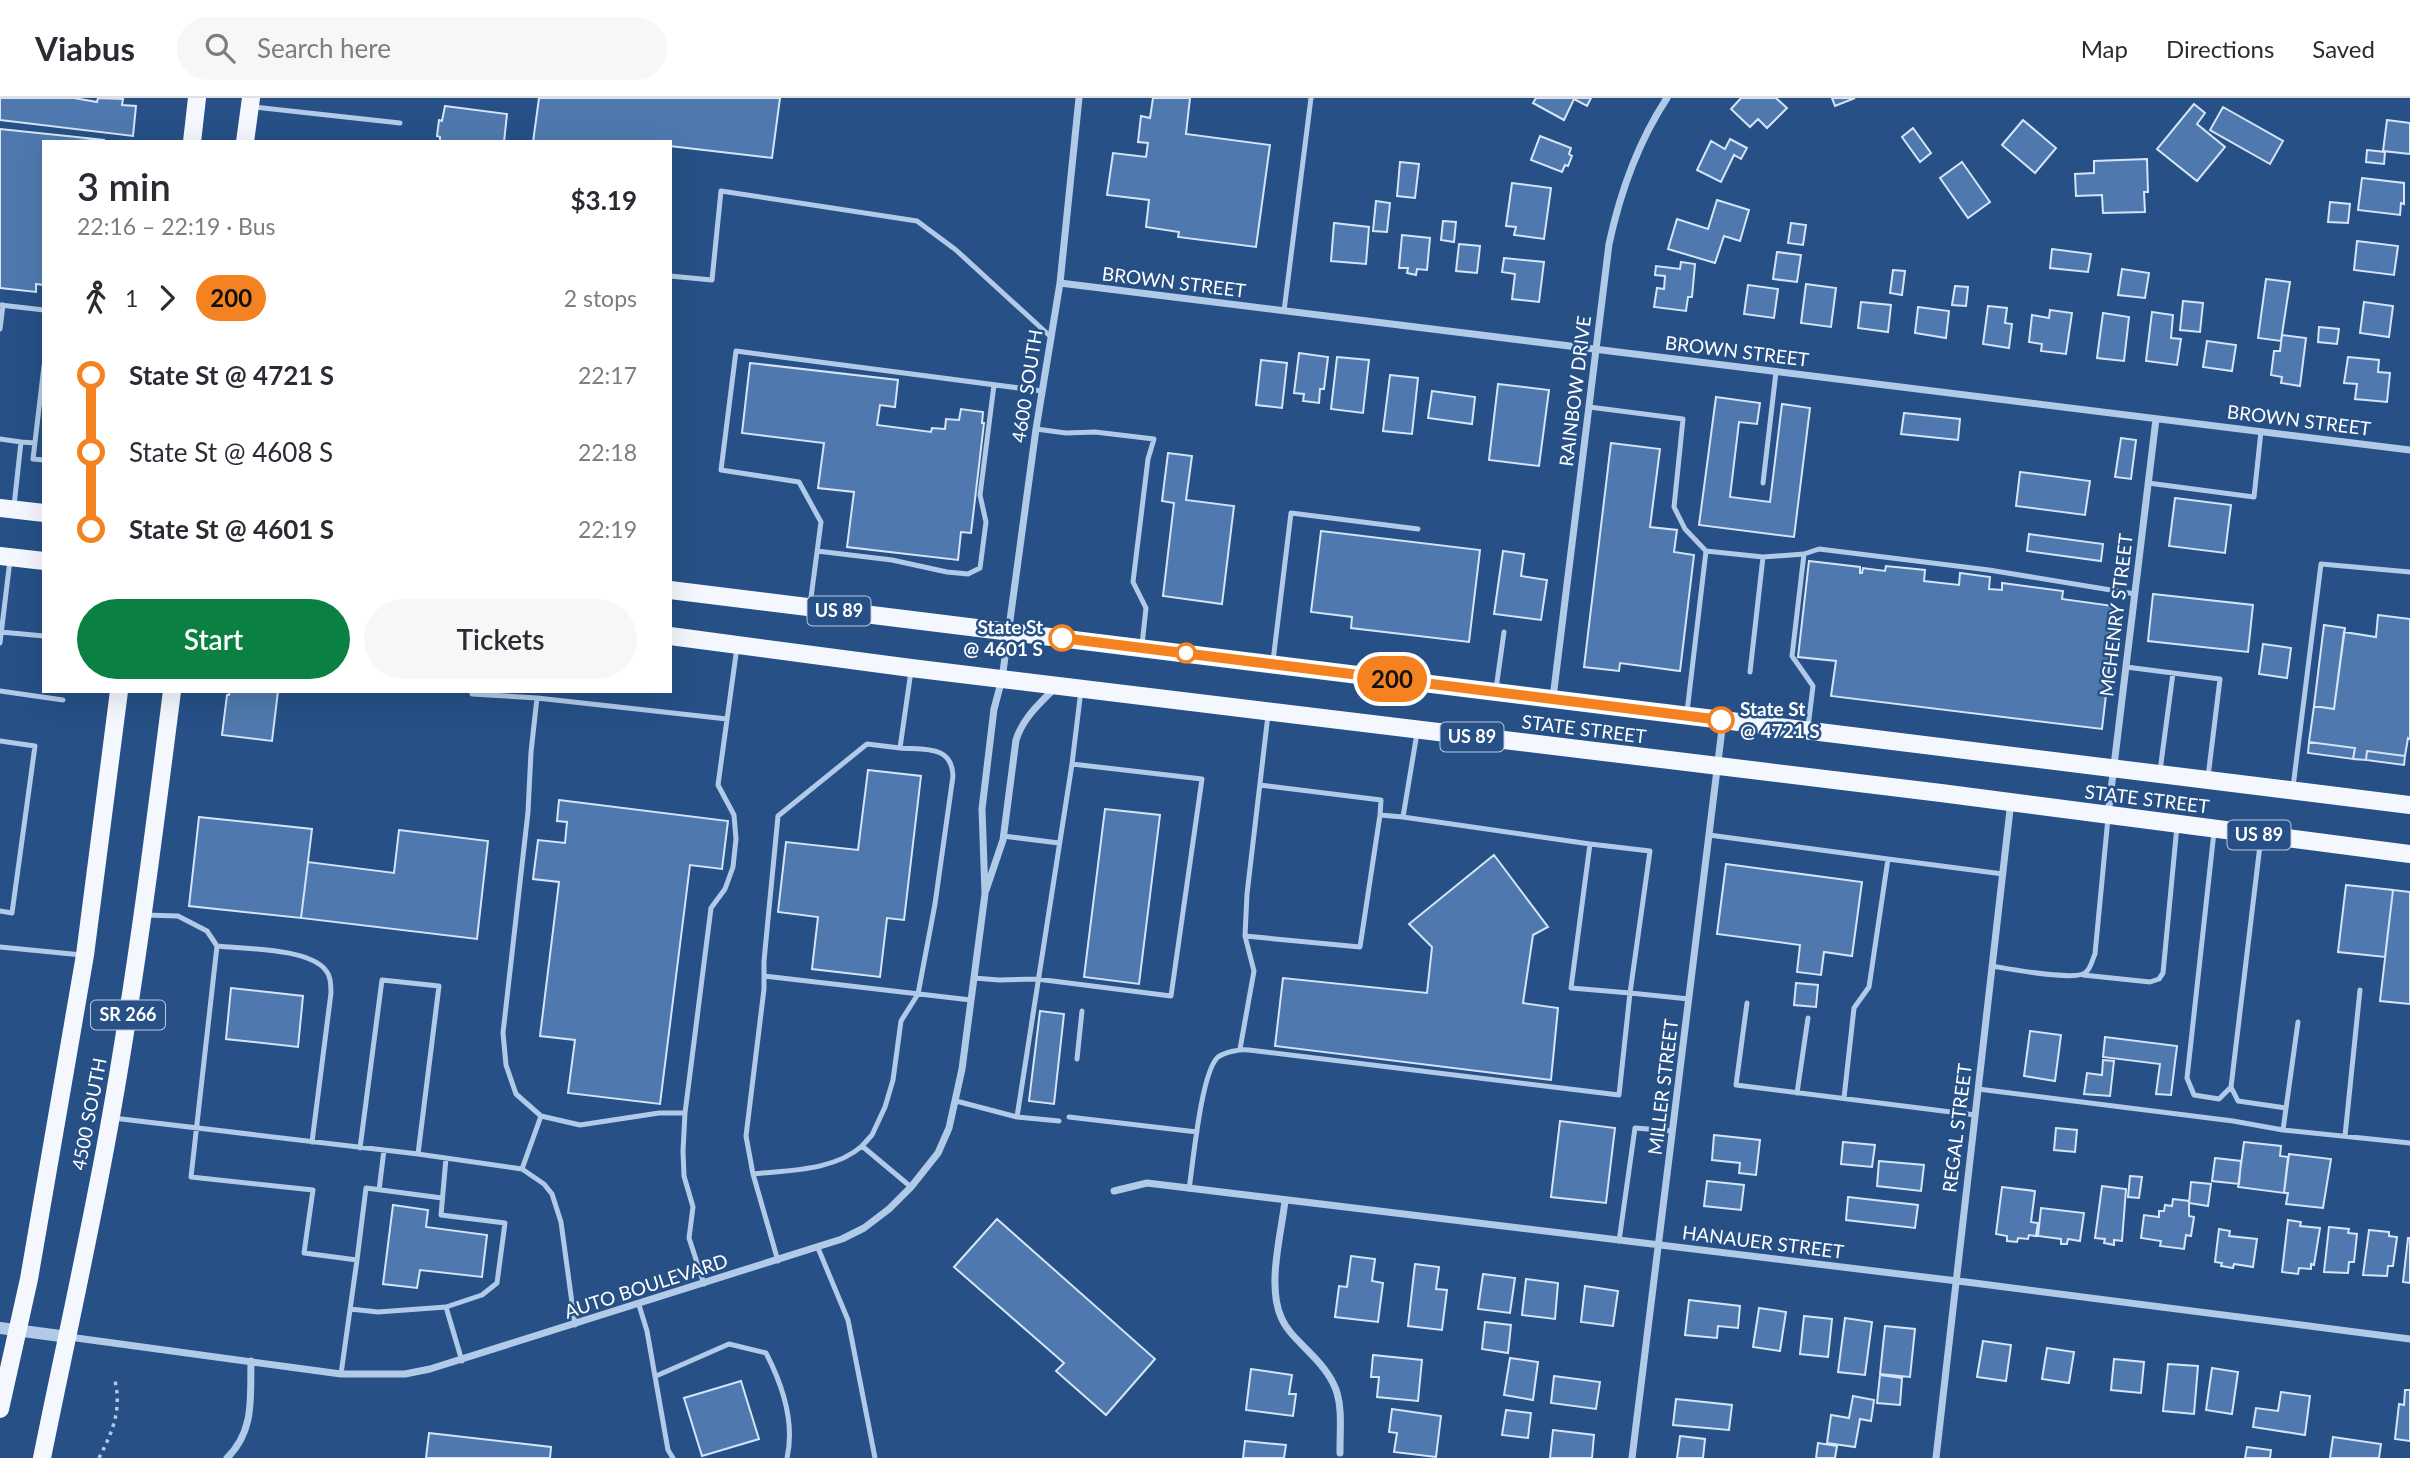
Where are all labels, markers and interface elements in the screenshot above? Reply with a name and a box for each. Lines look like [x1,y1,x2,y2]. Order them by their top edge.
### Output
search box [177,17,667,80]
text: Viabus [35,28,135,68]
icon: search [201,29,239,67]
text: Search here [257,32,391,64]
text: Map [2081,34,2128,63]
text: Directions [2166,34,2274,63]
text: Saved [2312,34,2375,63]
text: 3 min [77,163,171,209]
text: $3.19 [571,184,637,216]
text: 22:16 – 22:19 · Bus [77,212,276,240]
street label: BROWN STREET [1101,261,1247,302]
icon: walk [77,279,115,317]
icon: forward [148,279,186,317]
text: 200 [210,283,252,312]
text: 1 [125,284,138,312]
text: 2 stops [564,284,637,312]
street label: RAINBOW DRIVE [1554,314,1595,468]
street label: 4600 SOUTH [1006,328,1047,444]
street label: BROWN STREET [1664,330,1810,371]
text: State St @ 4721 S [129,359,334,391]
text: 22:17 [578,361,637,389]
street label: BROWN STREET [2226,399,2372,440]
text: State St @ 4608 S [129,436,333,468]
text: 22:18 [578,438,637,466]
text: State St @ 4601 S [129,513,334,545]
text: 22:19 [578,515,637,543]
street label: MCHENRY STREET [2094,532,2137,698]
road number: US 89 [808,597,870,626]
button: Start [77,599,350,679]
button: Tickets [364,599,637,679]
place label: State St @ 4601 S [963,615,1043,660]
marker: State St @ 4601 S [1049,625,1075,651]
unlabelled marker [1176,643,1196,663]
line badge: 200 [1352,656,1432,702]
text: 200 [1371,664,1413,693]
place label: State St @ 4721 S [1740,697,1820,742]
marker: State St @ 4721 S [1708,707,1734,733]
street label: STATE STREET [1520,709,1648,748]
road number: US 89 [1440,722,1504,752]
street label: STATE STREET [2083,779,2211,818]
road number: US 89 [2228,820,2290,850]
road number: SR 266 [91,1000,165,1030]
street label: MILLER STREET [1643,1018,1682,1156]
street label: 4500 SOUTH [66,1056,111,1172]
street label: REGAL STREET [1937,1062,1976,1194]
street label: HANAUER STREET [1681,1220,1845,1263]
street label: AUTO BOULEVARD [561,1248,730,1323]

